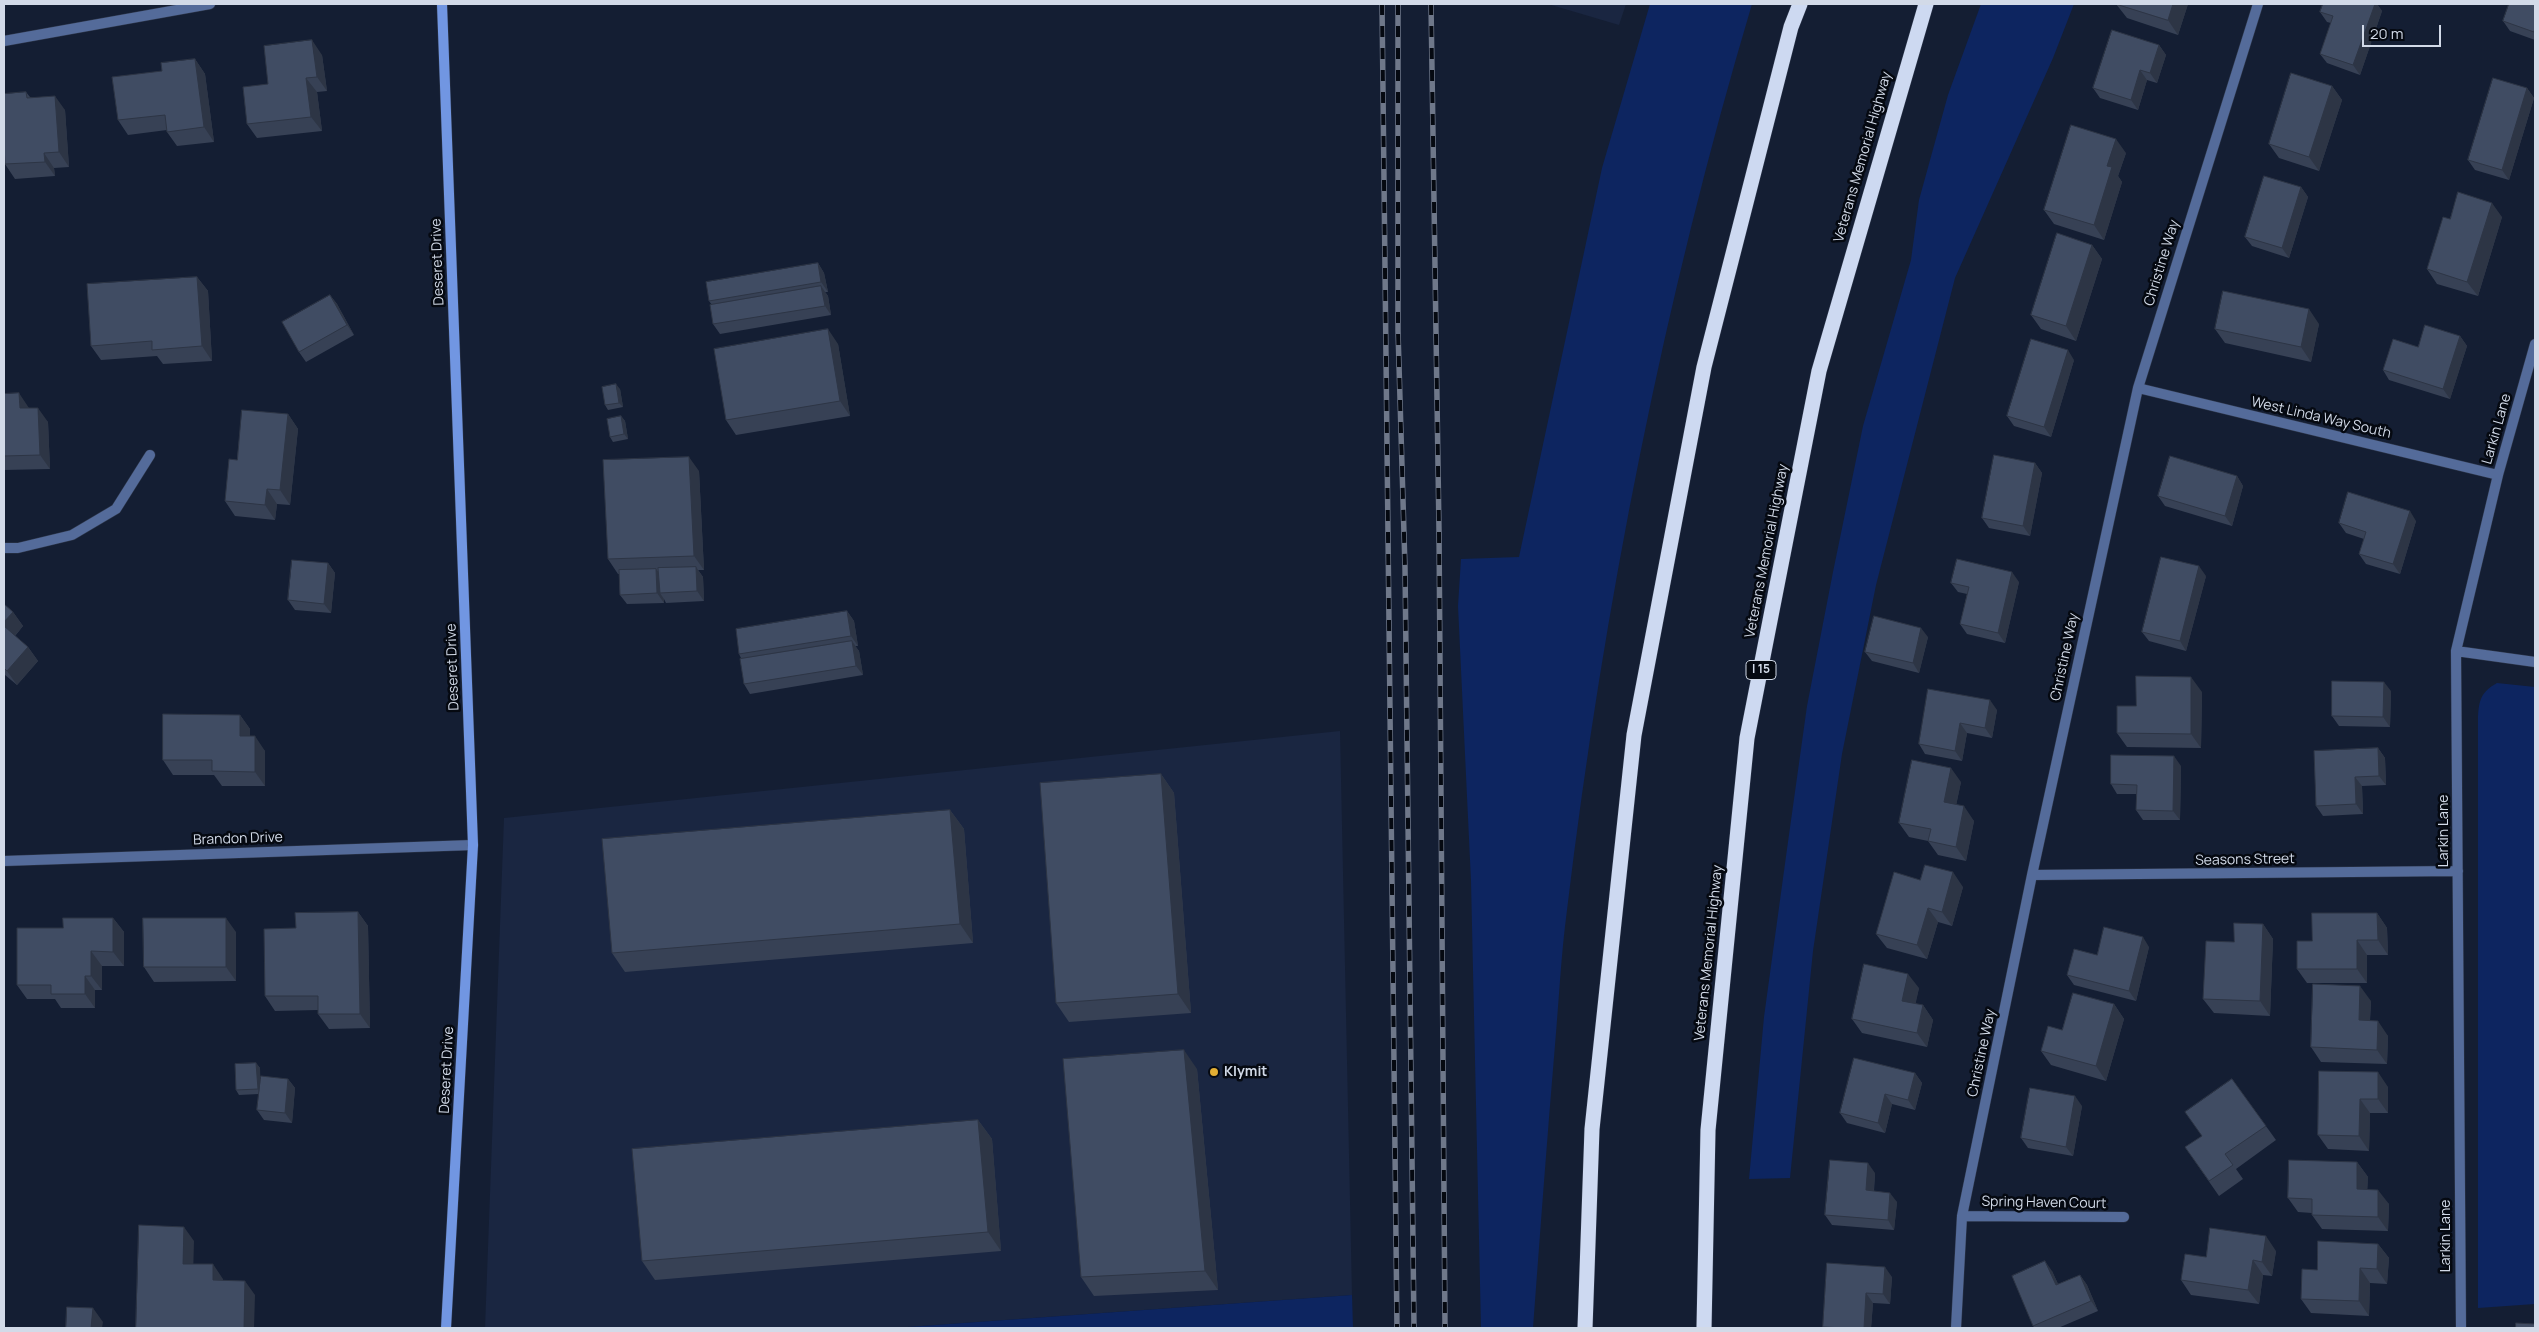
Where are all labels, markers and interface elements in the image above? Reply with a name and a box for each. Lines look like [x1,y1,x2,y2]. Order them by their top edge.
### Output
scale bar [2364,15,2443,47]
text: 20 m [2370,23,2403,44]
street label: Veterans Memorial Highway [1831,70,1895,244]
street label: Deseret Drive [428,218,448,306]
street label: Christine Way [2141,218,2183,308]
street label: Larkin Lane [2479,392,2515,466]
street label: West Linda Way South [2249,394,2393,442]
street label: Veterans Memorial Highway [1742,463,1792,639]
street label: Christine Way [2047,612,2083,702]
street label: Deseret Drive [443,623,463,711]
road number: I 15 [1746,660,1776,680]
street label: Larkin Lane [2436,795,2452,867]
street label: Brandon Drive [193,829,283,849]
street label: Seasons Street [2195,851,2295,869]
street label: Veterans Memorial Highway [1691,864,1727,1042]
street label: Christine Way [1964,1008,2000,1098]
street label: Deseret Drive [436,1026,458,1114]
place label: Klymit [1224,1064,1267,1080]
marker: Klymit [1208,1066,1220,1078]
street label: Spring Haven Court [1981,1194,2107,1212]
street label: Larkin Lane [2438,1200,2454,1272]

